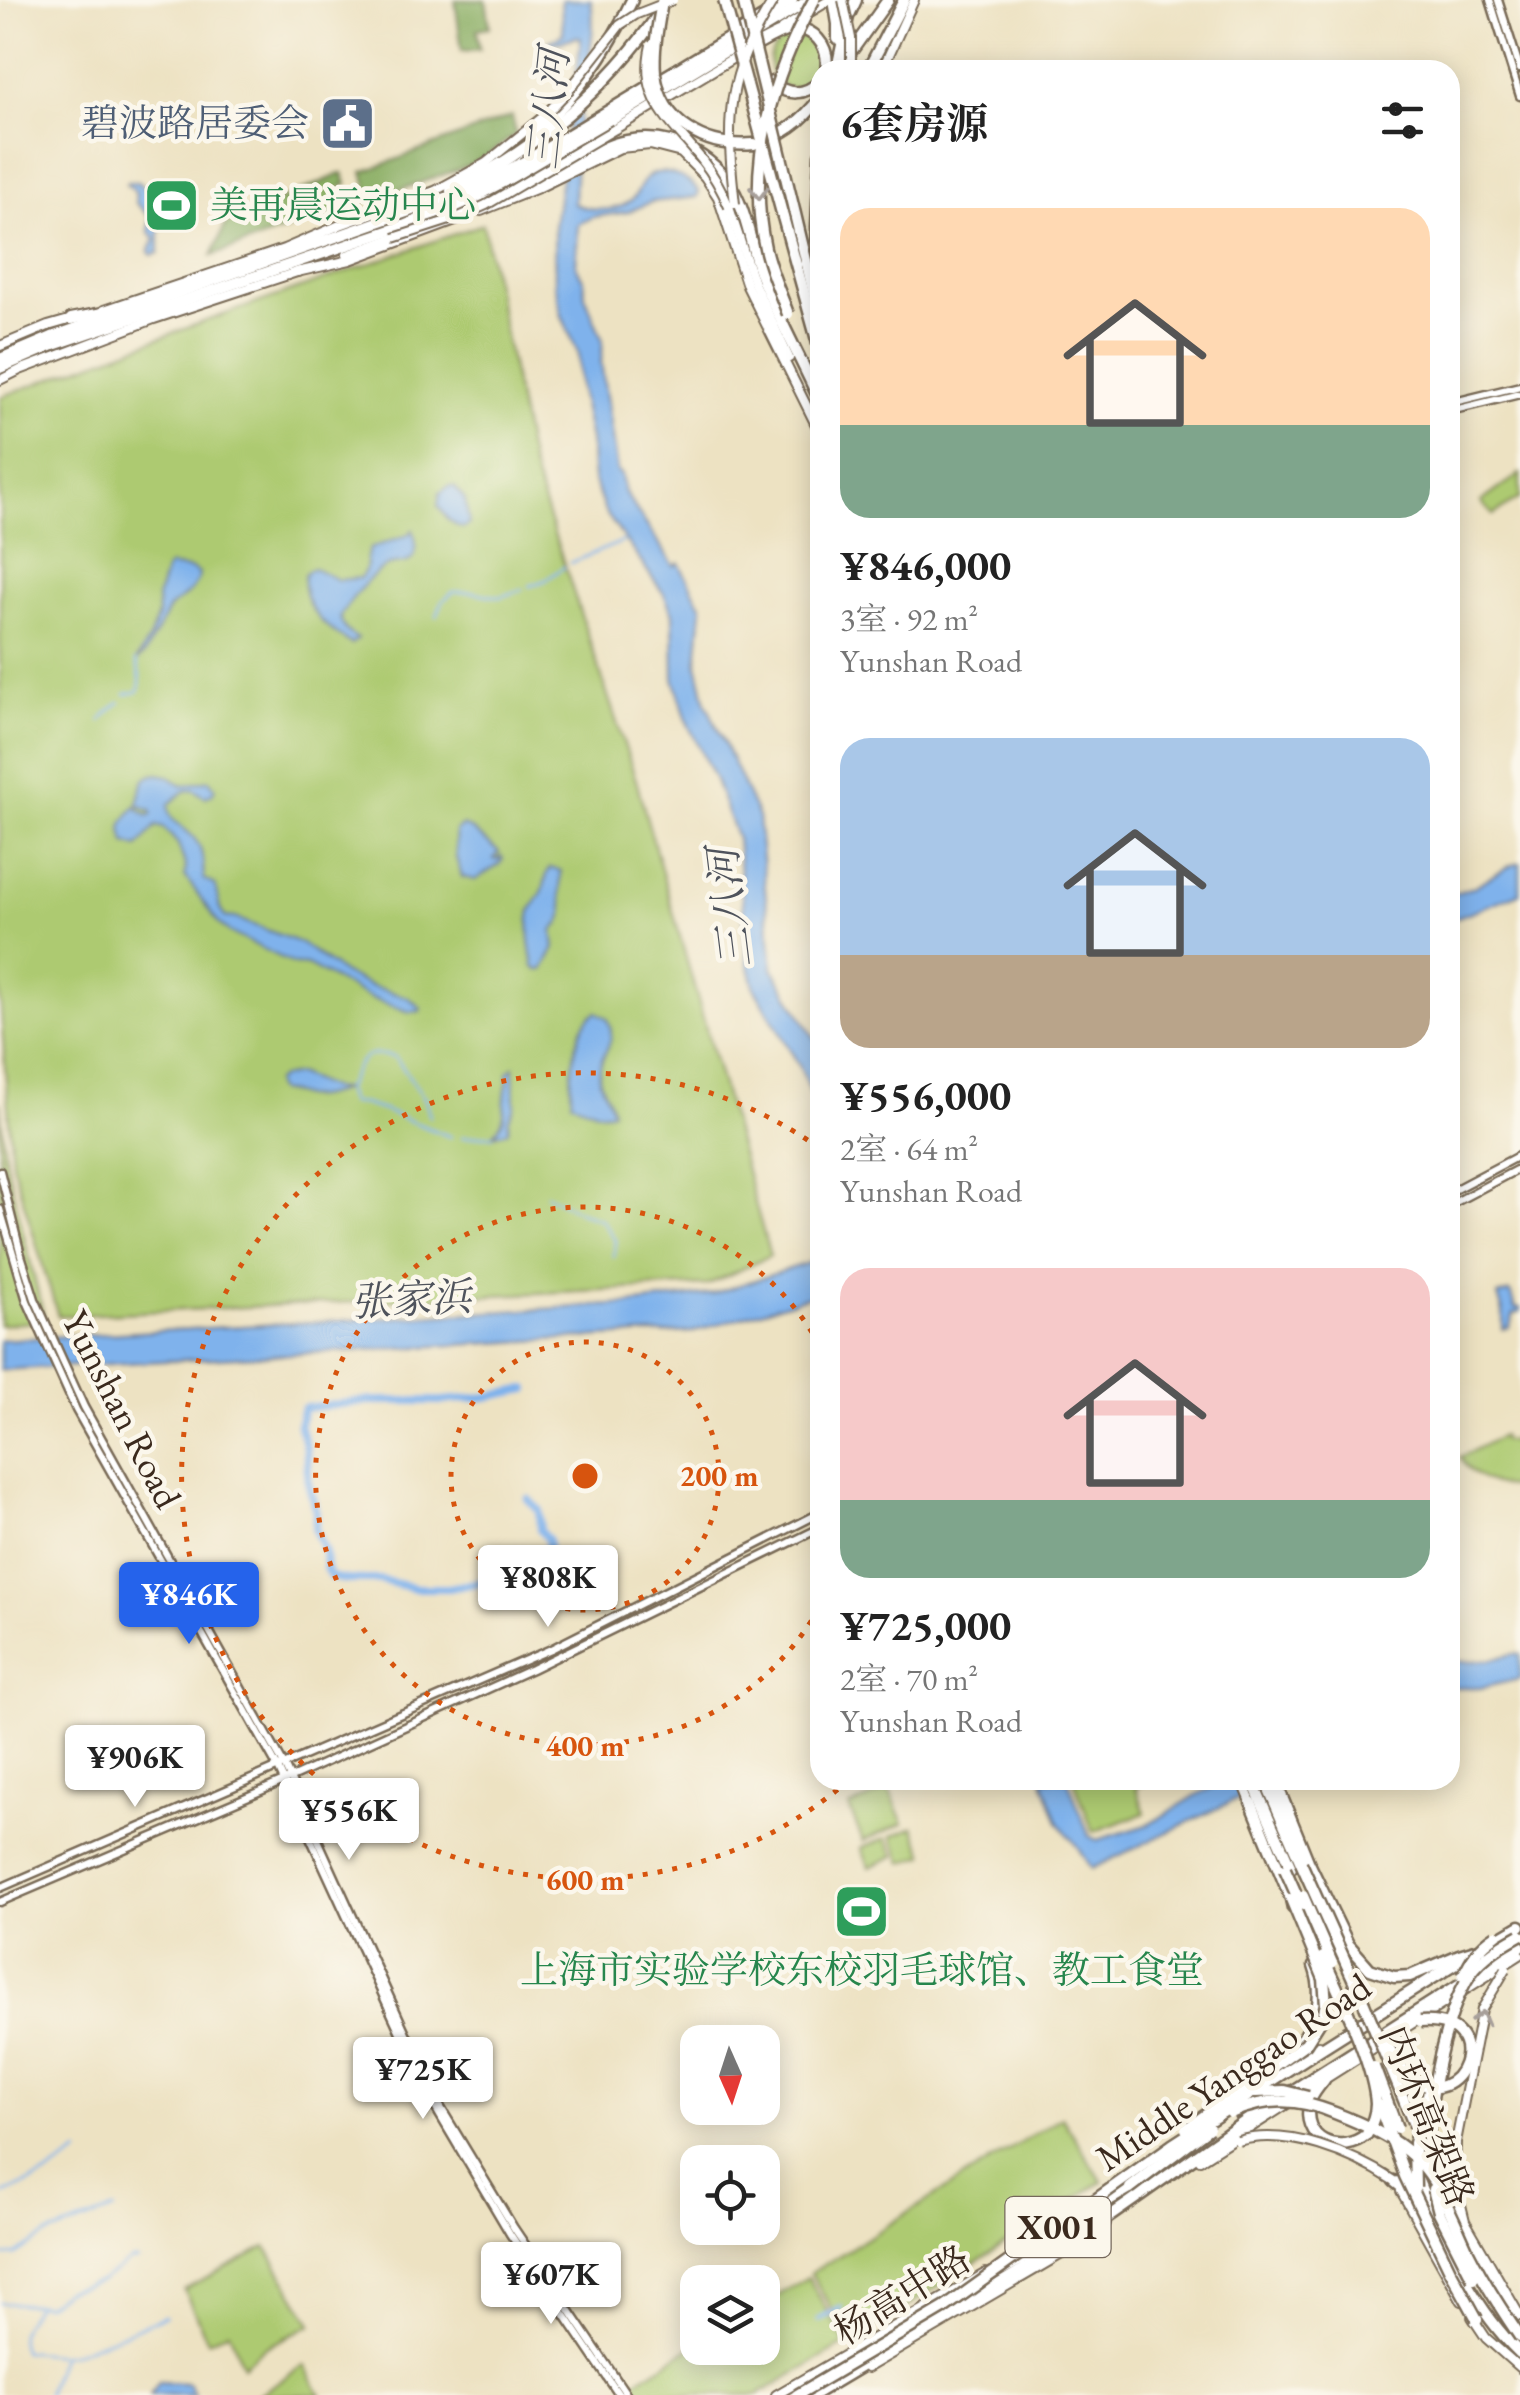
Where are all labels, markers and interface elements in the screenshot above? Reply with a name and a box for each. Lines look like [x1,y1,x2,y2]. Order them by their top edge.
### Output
water label: 三八河 [516,41,581,171]
public building icon: 碧波路居委会 [318,93,378,153]
icon: filters [1375,93,1430,148]
text: 6套房源 [840,96,988,151]
place label: 碧波路居委会 [81,98,309,147]
sports icon: 美再晨运动中心 [141,175,201,235]
place label: 美再晨运动中心 [210,180,476,229]
one-way arrow [749,185,770,201]
icon: home [1045,273,1225,453]
text: ¥846,000 [840,538,1011,593]
text: 3室 · 92 m² [840,598,978,640]
text: Yunshan Road [840,640,1022,682]
icon: home [1045,803,1225,983]
water label: 三八河 [695,839,762,971]
text: ¥556,000 [840,1068,1011,1123]
text: 2室 · 64 m² [840,1128,978,1170]
text: Yunshan Road [840,1170,1022,1212]
water label: 张家浜 [350,1270,475,1328]
street label: Yunshan Road [52,1301,194,1517]
icon: home [1045,1333,1225,1513]
text: 200 m [680,1456,758,1495]
centre of rings [567,1458,603,1494]
pin: ¥808K [478,1545,618,1630]
text: ¥808K [500,1556,596,1598]
pin: ¥846K [119,1562,259,1647]
text: ¥846K [141,1573,237,1615]
text: ¥725,000 [840,1598,1011,1653]
text: 2室 · 70 m² [840,1658,978,1700]
text: Yunshan Road [840,1700,1022,1742]
pin: ¥906K [65,1725,205,1810]
text: 400 m [546,1726,624,1765]
text: ¥906K [87,1736,183,1778]
pin: ¥556K [279,1778,419,1863]
text: ¥556K [301,1789,397,1831]
text: 600 m [546,1860,624,1899]
sports icon: 上海市实验学校东校羽毛球馆、教工食堂 [832,1882,892,1942]
place label: 上海市实验学校东校羽毛球馆、教工食堂 [520,1945,1204,1994]
street label: Middle Yanggao Road [1086,1961,1380,2182]
one-way arrow [1470,2010,1491,2027]
street label: 内环高架路 [1369,2019,1486,2213]
north arrow [680,2025,780,2125]
map controls [680,2025,780,2365]
pin: ¥725K [353,2037,493,2122]
text: ¥725K [375,2048,471,2090]
button: locate [680,2145,780,2245]
road number: X001 [1006,2197,1110,2257]
street label: 杨高中路 [824,2234,979,2356]
pin: ¥607K [481,2242,621,2327]
text: ¥607K [503,2253,599,2295]
button: layers [680,2265,780,2365]

